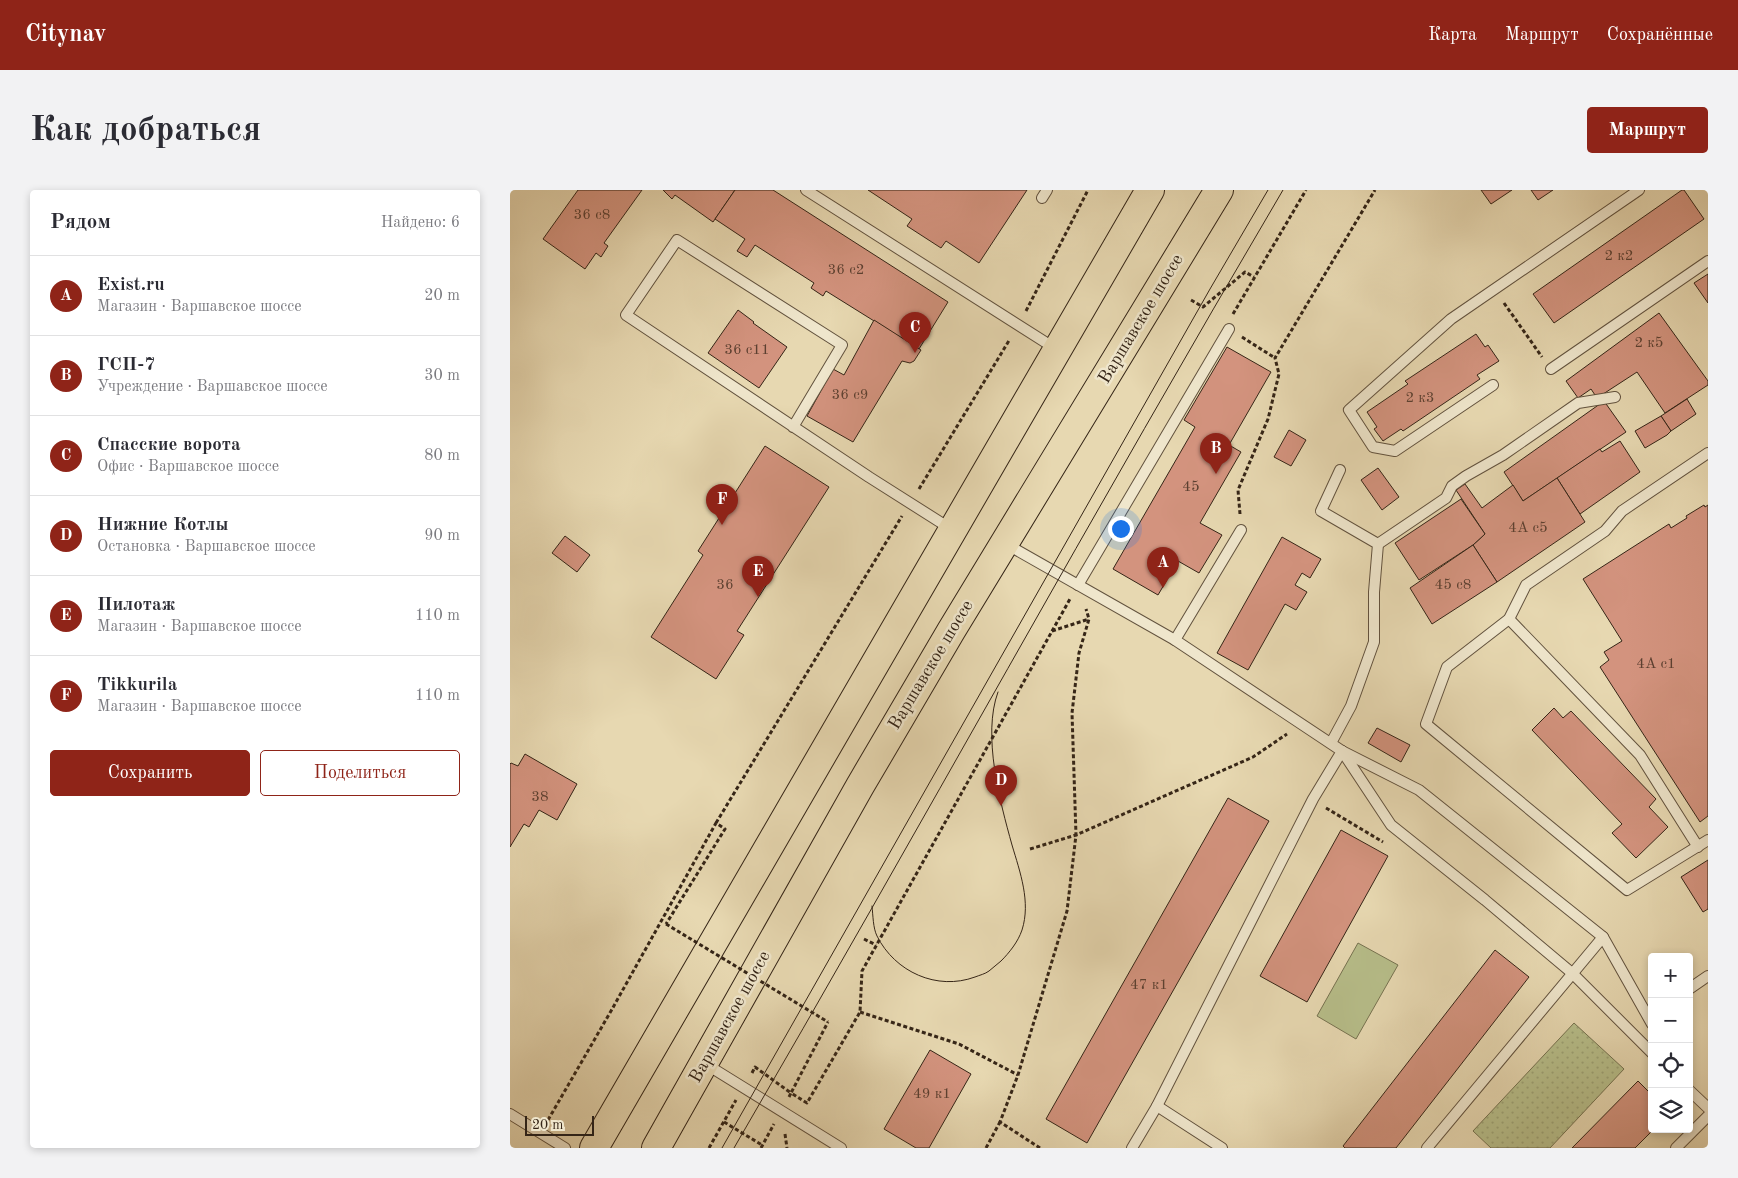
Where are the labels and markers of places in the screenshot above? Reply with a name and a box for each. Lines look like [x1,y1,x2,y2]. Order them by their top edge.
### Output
pin: C [899,312,931,353]
pin: B [1200,433,1232,474]
pin: F [706,484,738,525]
pin: A [1147,547,1179,588]
pin: E [742,556,774,597]
pin: D [985,765,1017,806]

